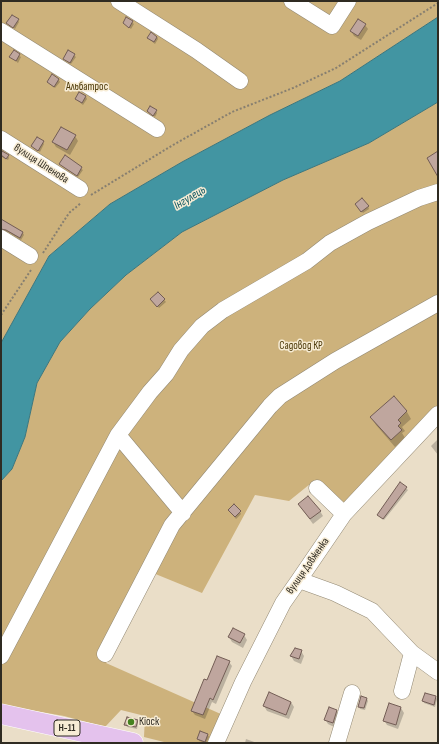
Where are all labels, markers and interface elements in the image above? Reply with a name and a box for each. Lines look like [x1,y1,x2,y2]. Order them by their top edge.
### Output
park label: Альбатрос [66,80,108,94]
street label: вулиця Шпенова [11,141,71,187]
water label: Інгулець [172,183,208,213]
park label: Садовод КР [279,339,323,353]
street label: вулиця Довженка [284,535,332,597]
place label: Кіоск [139,715,159,729]
marker: Кіоск [126,717,136,727]
road number: Н-11 [54,720,80,736]

